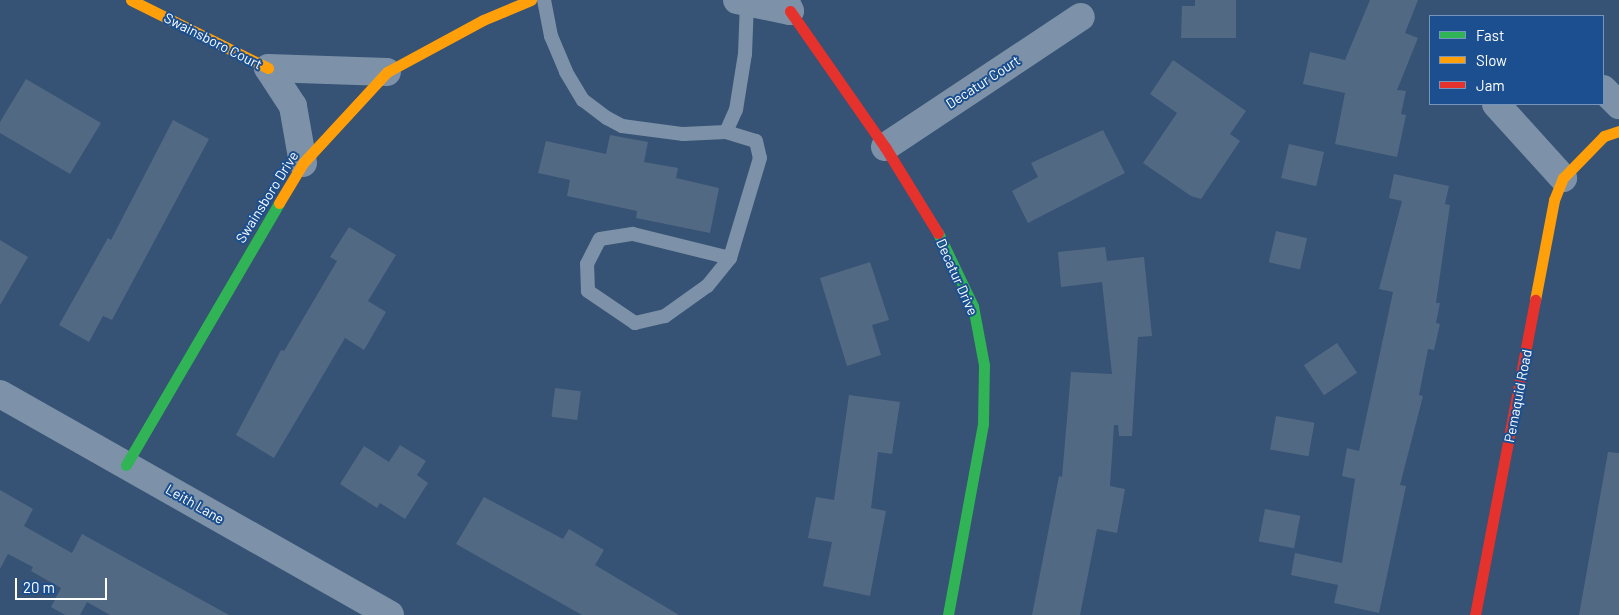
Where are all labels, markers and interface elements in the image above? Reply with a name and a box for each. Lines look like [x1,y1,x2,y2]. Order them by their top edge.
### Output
street label: Swainsboro Court [161,9,265,73]
legend [1429,15,1604,105]
text: Fast [1476,26,1504,44]
text: Slow [1476,51,1507,69]
street label: Decatur Court [943,52,1023,112]
text: Jam [1476,76,1505,94]
street label: Swainsboro Drive [232,148,302,246]
street label: Decatur Drive [933,236,981,318]
street label: Pemaquid Road [1501,348,1535,444]
street label: Leith Lane [163,481,227,527]
scale bar [18,568,110,600]
text: 20 m [23,578,55,596]

